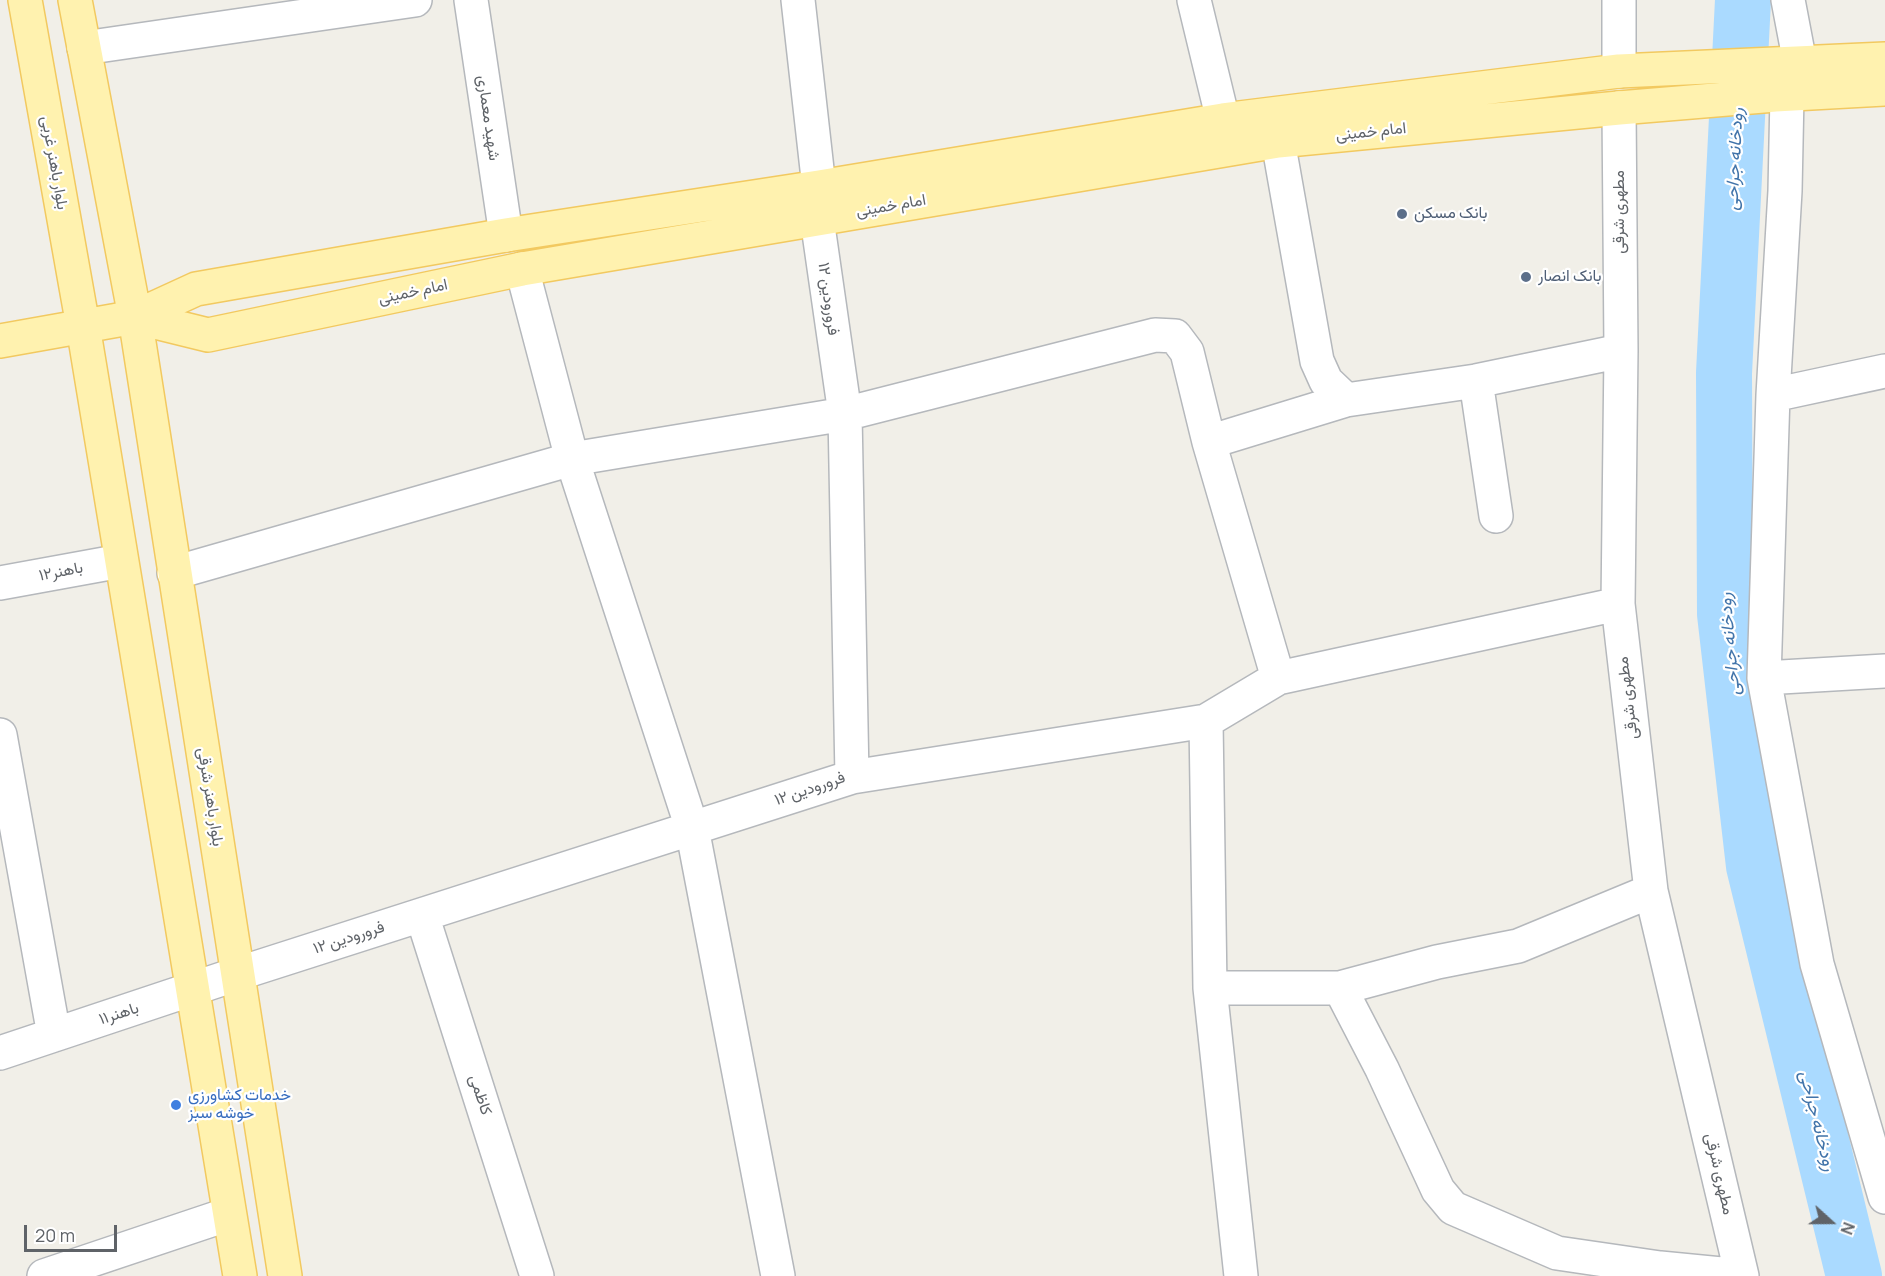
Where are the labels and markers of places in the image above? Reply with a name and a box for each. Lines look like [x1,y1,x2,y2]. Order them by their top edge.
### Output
place label: بانک مسکن [1414,204,1487,224]
marker: بانک مسکن [1395,207,1409,221]
place label: بانک انصار [1538,267,1601,287]
marker: بانک انصار [1519,270,1533,284]
place label: خدمات کشاورزی خوشه سبز [188,1086,291,1124]
marker: خدمات کشاورزی خوشه سبز [169,1098,183,1112]

